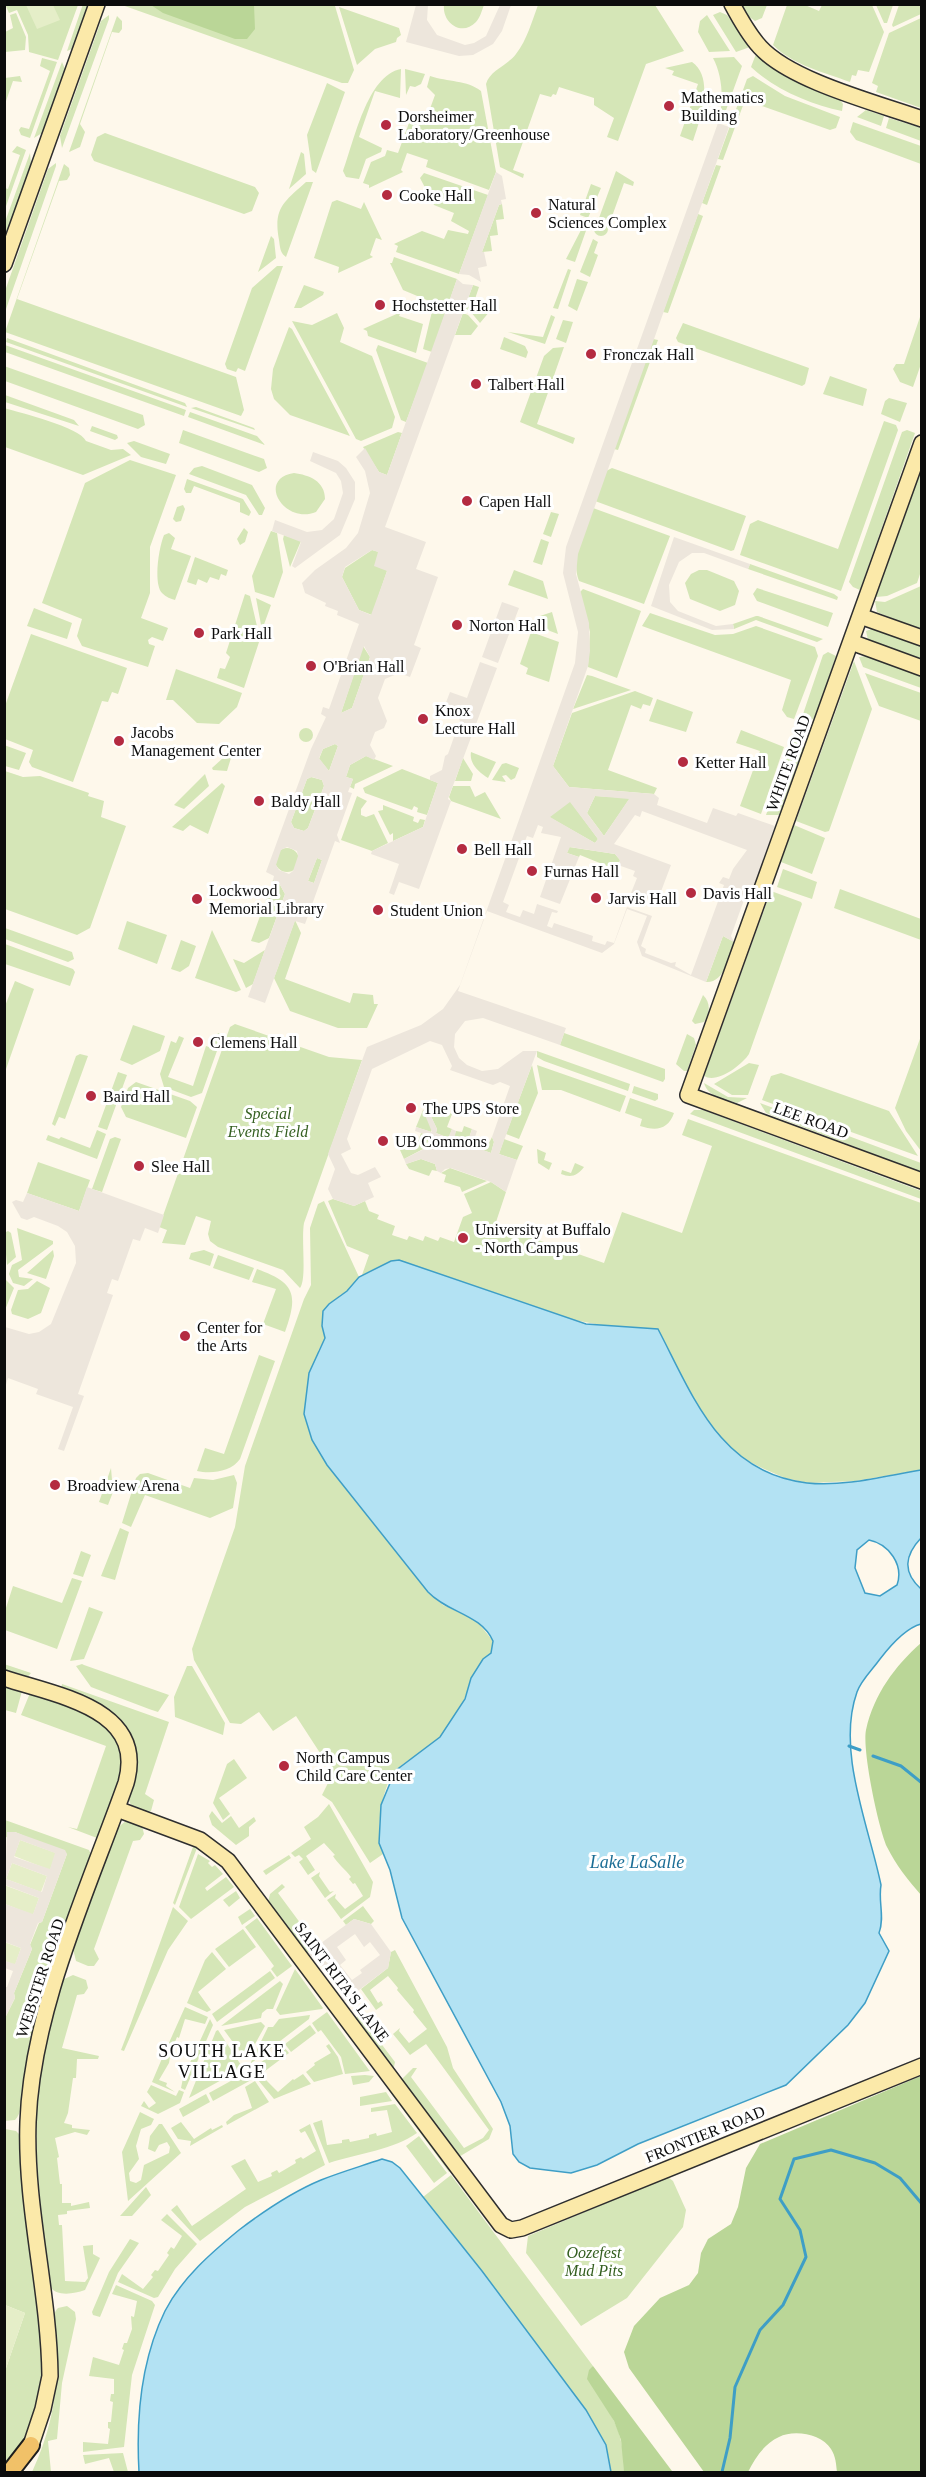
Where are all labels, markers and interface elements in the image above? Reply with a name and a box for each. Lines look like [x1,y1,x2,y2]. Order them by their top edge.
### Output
place label: Mathematics Building [681,89,764,125]
marker: Mathematics Building [662,99,676,113]
place label: Dorsheimer Laboratory/Greenhouse [398,108,550,144]
marker: Dorsheimer Laboratory/Greenhouse [379,118,393,132]
place label: Cooke Hall [399,187,473,204]
marker: Cooke Hall [380,188,394,202]
place label: Natural Sciences Complex [548,196,667,232]
marker: Natural Sciences Complex [529,206,543,220]
place label: Hochstetter Hall [392,297,498,314]
marker: Hochstetter Hall [373,298,387,312]
place label: Fronczak Hall [603,346,695,363]
marker: Fronczak Hall [584,347,598,361]
place label: Talbert Hall [488,376,565,393]
marker: Talbert Hall [469,377,483,391]
place label: Capen Hall [479,493,552,511]
marker: Capen Hall [460,494,474,508]
place label: Norton Hall [469,617,546,634]
marker: Norton Hall [450,618,464,632]
place label: Park Hall [211,625,272,642]
marker: Park Hall [192,626,206,640]
place label: O'Brian Hall [323,658,405,675]
marker: O'Brian Hall [304,659,318,673]
place label: Knox Lecture Hall [435,702,516,737]
marker: Knox Lecture Hall [416,712,430,726]
street label: WHITE ROAD [763,713,813,813]
place label: Jacobs Management Center [131,724,262,760]
marker: Jacobs Management Center [112,734,126,748]
place label: Ketter Hall [695,754,767,771]
marker: Ketter Hall [676,755,690,769]
place label: Baldy Hall [271,793,341,811]
marker: Baldy Hall [252,794,266,808]
place label: Bell Hall [474,841,533,858]
marker: Bell Hall [455,842,469,856]
place label: Furnas Hall [544,863,620,880]
marker: Furnas Hall [525,864,539,878]
place label: Lockwood Memorial Library [209,882,324,918]
place label: Davis Hall [703,885,772,902]
marker: Davis Hall [684,886,698,900]
place label: Jarvis Hall [608,890,677,907]
marker: Jarvis Hall [589,891,603,905]
marker: Lockwood Memorial Library [190,892,204,906]
place label: Student Union [390,902,483,919]
marker: Student Union [371,903,385,917]
place label: Clemens Hall [210,1034,298,1051]
marker: Clemens Hall [191,1035,205,1049]
place label: Baird Hall [103,1088,171,1105]
marker: Baird Hall [84,1089,98,1103]
street label: LEE ROAD [771,1099,851,1141]
place label: The UPS Store [423,1100,519,1117]
marker: The UPS Store [404,1101,418,1115]
park label: Special Events Field [227,1105,309,1140]
place label: UB Commons [395,1133,487,1150]
marker: UB Commons [376,1134,390,1148]
place label: Slee Hall [151,1158,211,1175]
marker: Slee Hall [132,1159,146,1173]
place label: University at Buffalo - North Campus [475,1221,611,1257]
marker: University at Buffalo - North Campus [456,1231,470,1245]
place label: Center for the Arts [197,1319,263,1354]
marker: Center for the Arts [178,1329,192,1343]
place label: Broadview Arena [67,1477,179,1494]
marker: Broadview Arena [48,1478,62,1492]
place label: North Campus Child Care Center [296,1749,413,1784]
marker: North Campus Child Care Center [277,1759,291,1773]
water label: Lake LaSalle [589,1852,684,1872]
street label: WEBSTER ROAD [13,1916,67,2040]
street label: SAINT RITA'S LANE [291,1919,393,2045]
district label: SOUTH LAKE VILLAGE [158,2041,286,2082]
street label: FRONTIER ROAD [643,2102,767,2166]
park label: Oozefest Mud Pits [564,2244,623,2279]

